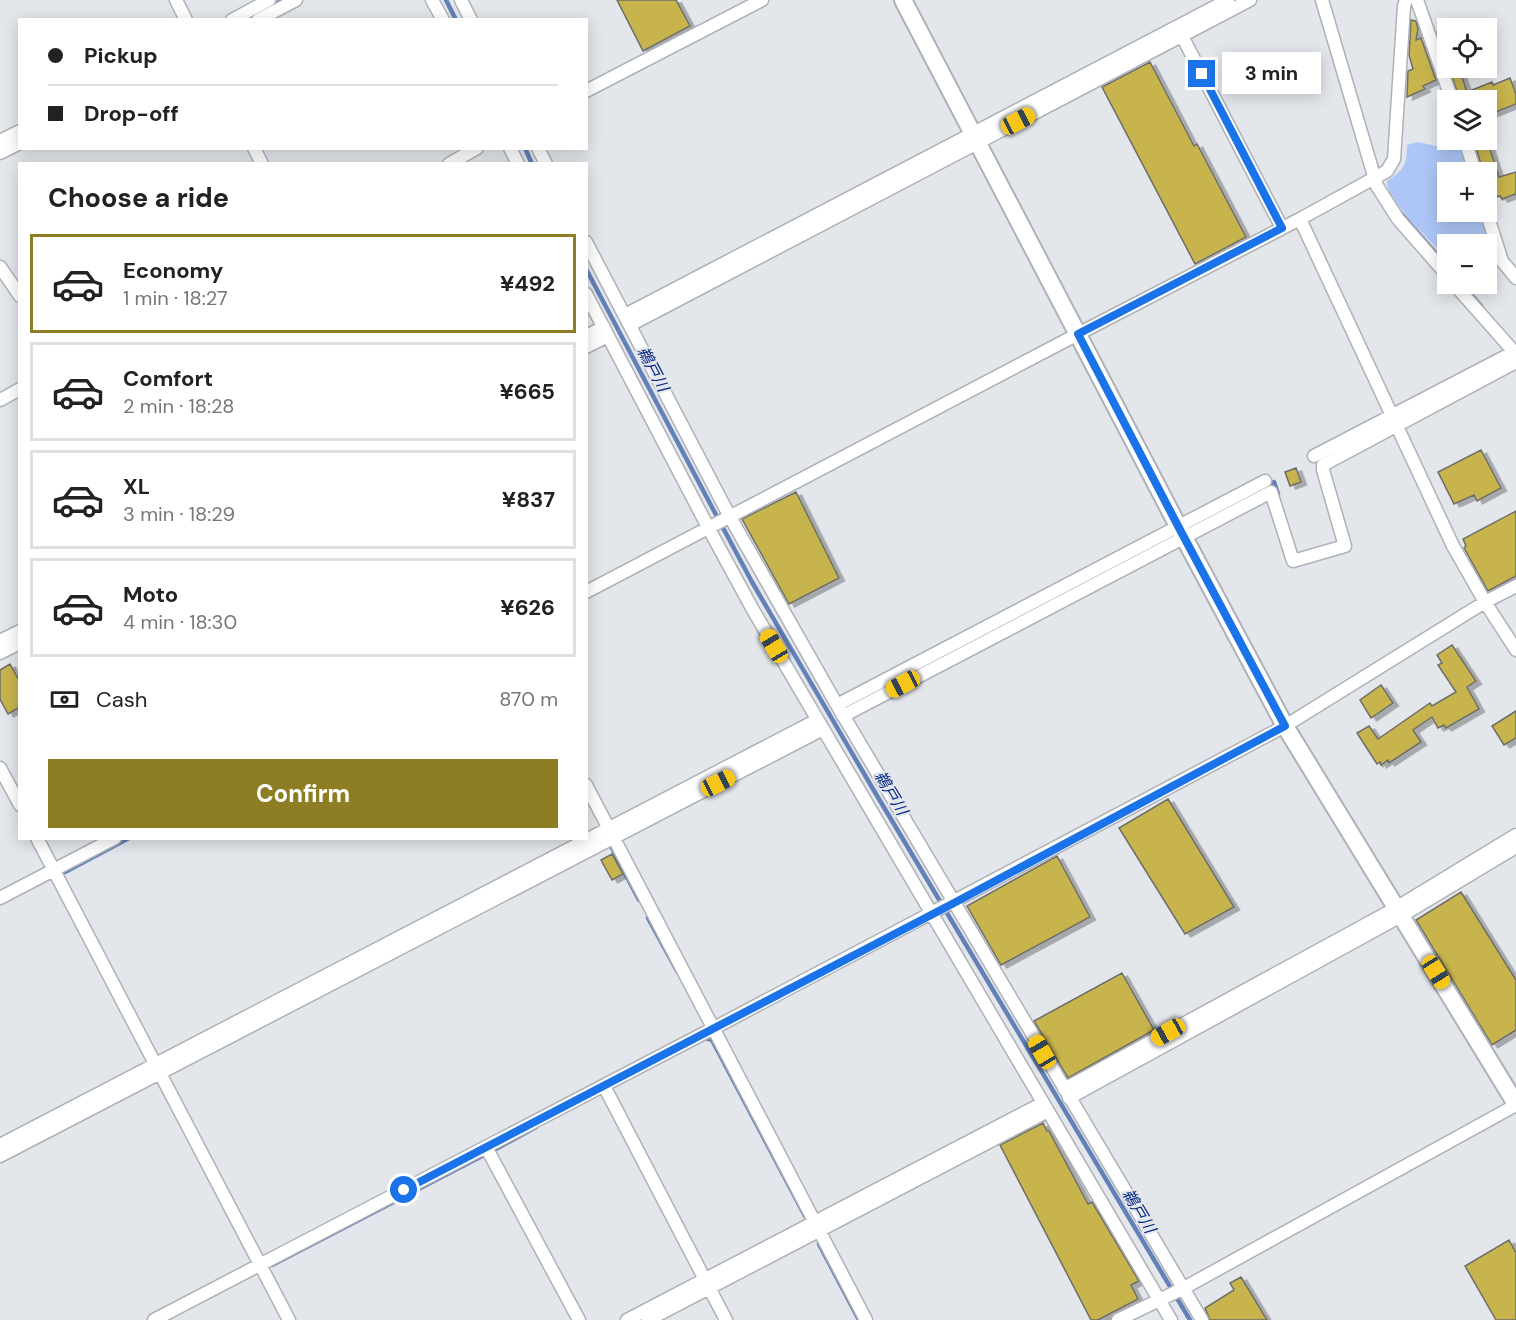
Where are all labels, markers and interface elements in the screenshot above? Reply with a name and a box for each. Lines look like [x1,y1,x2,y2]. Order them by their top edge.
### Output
map controls [1437,18,1497,294]
button: locate [1437,18,1497,78]
text: Pickup [84,41,158,70]
callout: 3 min [1223,53,1322,95]
route end [1188,60,1215,87]
text: 3 min [1245,60,1298,86]
button: layers [1437,90,1497,150]
text: Drop-off [84,99,179,128]
car [998,105,1038,137]
button: + [1437,162,1497,222]
text: Choose a ride [48,180,229,215]
button: − [1437,234,1497,294]
text: Economy [123,256,223,285]
icon: car [51,257,105,311]
text: ¥492 [500,269,555,298]
text: 1 min · 18:27 [123,285,228,311]
water label: 鵜戸川 [632,343,674,397]
text: Comfort [123,364,213,393]
icon: car [51,365,105,419]
text: ¥665 [500,377,555,406]
text: 2 min · 18:28 [123,393,234,419]
text: XL [123,472,150,501]
icon: car [51,473,105,527]
text: ¥837 [502,485,555,514]
text: 3 min · 18:29 [123,501,235,527]
text: Moto [123,580,178,609]
icon: car [51,581,105,635]
text: ¥626 [500,593,555,622]
text: 4 min · 18:30 [123,609,237,635]
car [757,626,791,666]
car [883,668,923,700]
icon: cash [48,683,81,716]
text: Cash [96,685,147,714]
text: 870 m [499,686,558,712]
button: Confirm [48,759,558,828]
car [698,767,738,799]
water label: 鵜戸川 [870,767,913,821]
car [1419,952,1453,992]
car [1148,1015,1188,1049]
car [1025,1032,1059,1072]
route start [390,1176,417,1203]
water label: 鵜戸川 [1118,1185,1161,1239]

